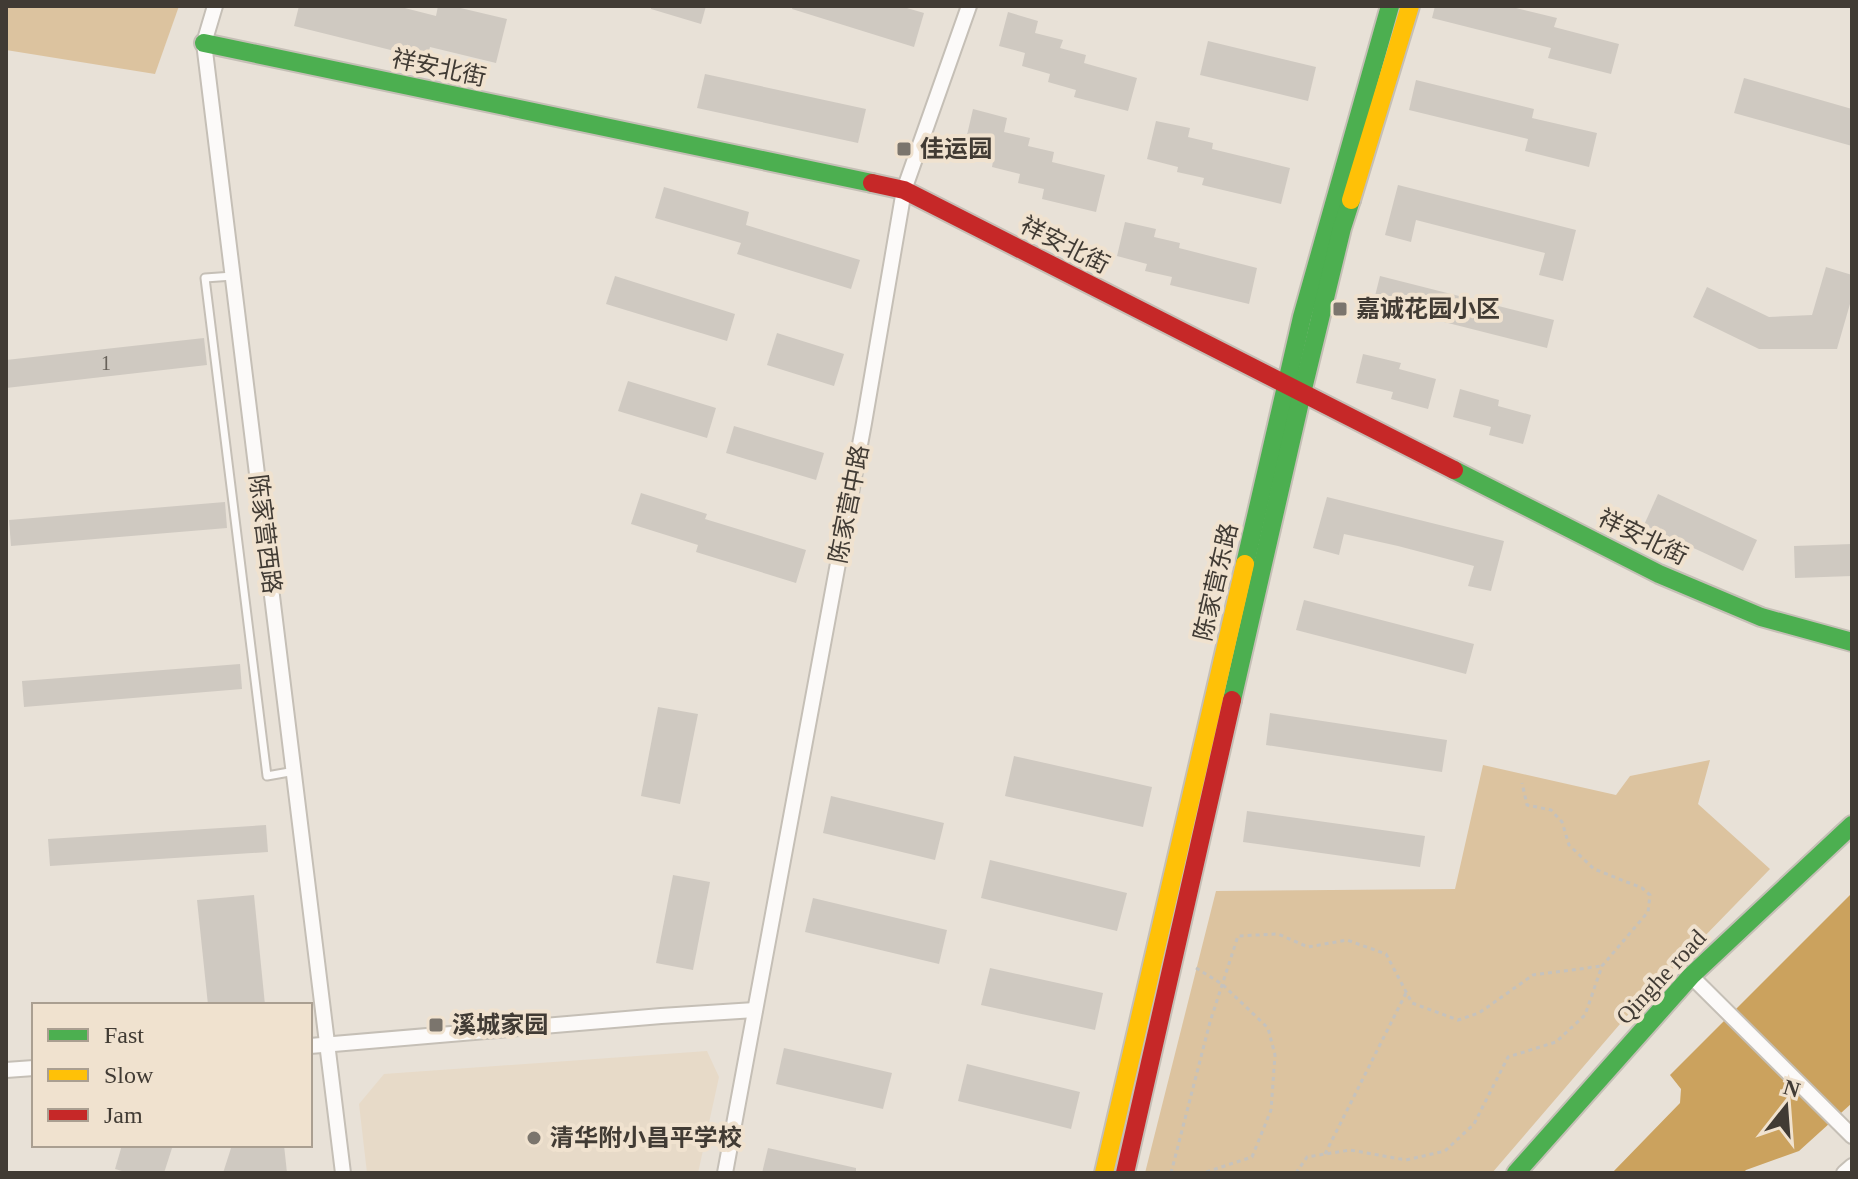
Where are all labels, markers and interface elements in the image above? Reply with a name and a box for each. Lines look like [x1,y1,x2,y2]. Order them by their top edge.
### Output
street label: 祥安北街 [389,45,489,91]
place label: 佳运园 [920,136,992,162]
marker: 佳运园 [895,140,913,158]
street label: 祥安北街 [1016,212,1114,278]
place label: 嘉诚花园小区 [1356,296,1500,322]
marker: 嘉诚花园小区 [1331,300,1349,318]
house number: 1 [101,352,111,374]
street label: 陈家营中路 [825,443,873,565]
street label: 陈家营西路 [245,473,285,595]
street label: 祥安北街 [1594,504,1692,570]
street label: 陈家营东路 [1190,521,1242,643]
street label: Qinghe road [1611,925,1711,1029]
legend [32,1003,312,1147]
place label: 溪城家园 [452,1012,548,1038]
marker: 溪城家园 [427,1016,445,1034]
text: Fast [104,1022,144,1048]
text: Slow [104,1062,154,1088]
north arrow [1746,1067,1826,1147]
text: N [1780,1074,1803,1103]
text: Jam [104,1102,143,1128]
place label: 清华附小昌平学校 [550,1125,742,1151]
marker: 清华附小昌平学校 [525,1129,543,1147]

